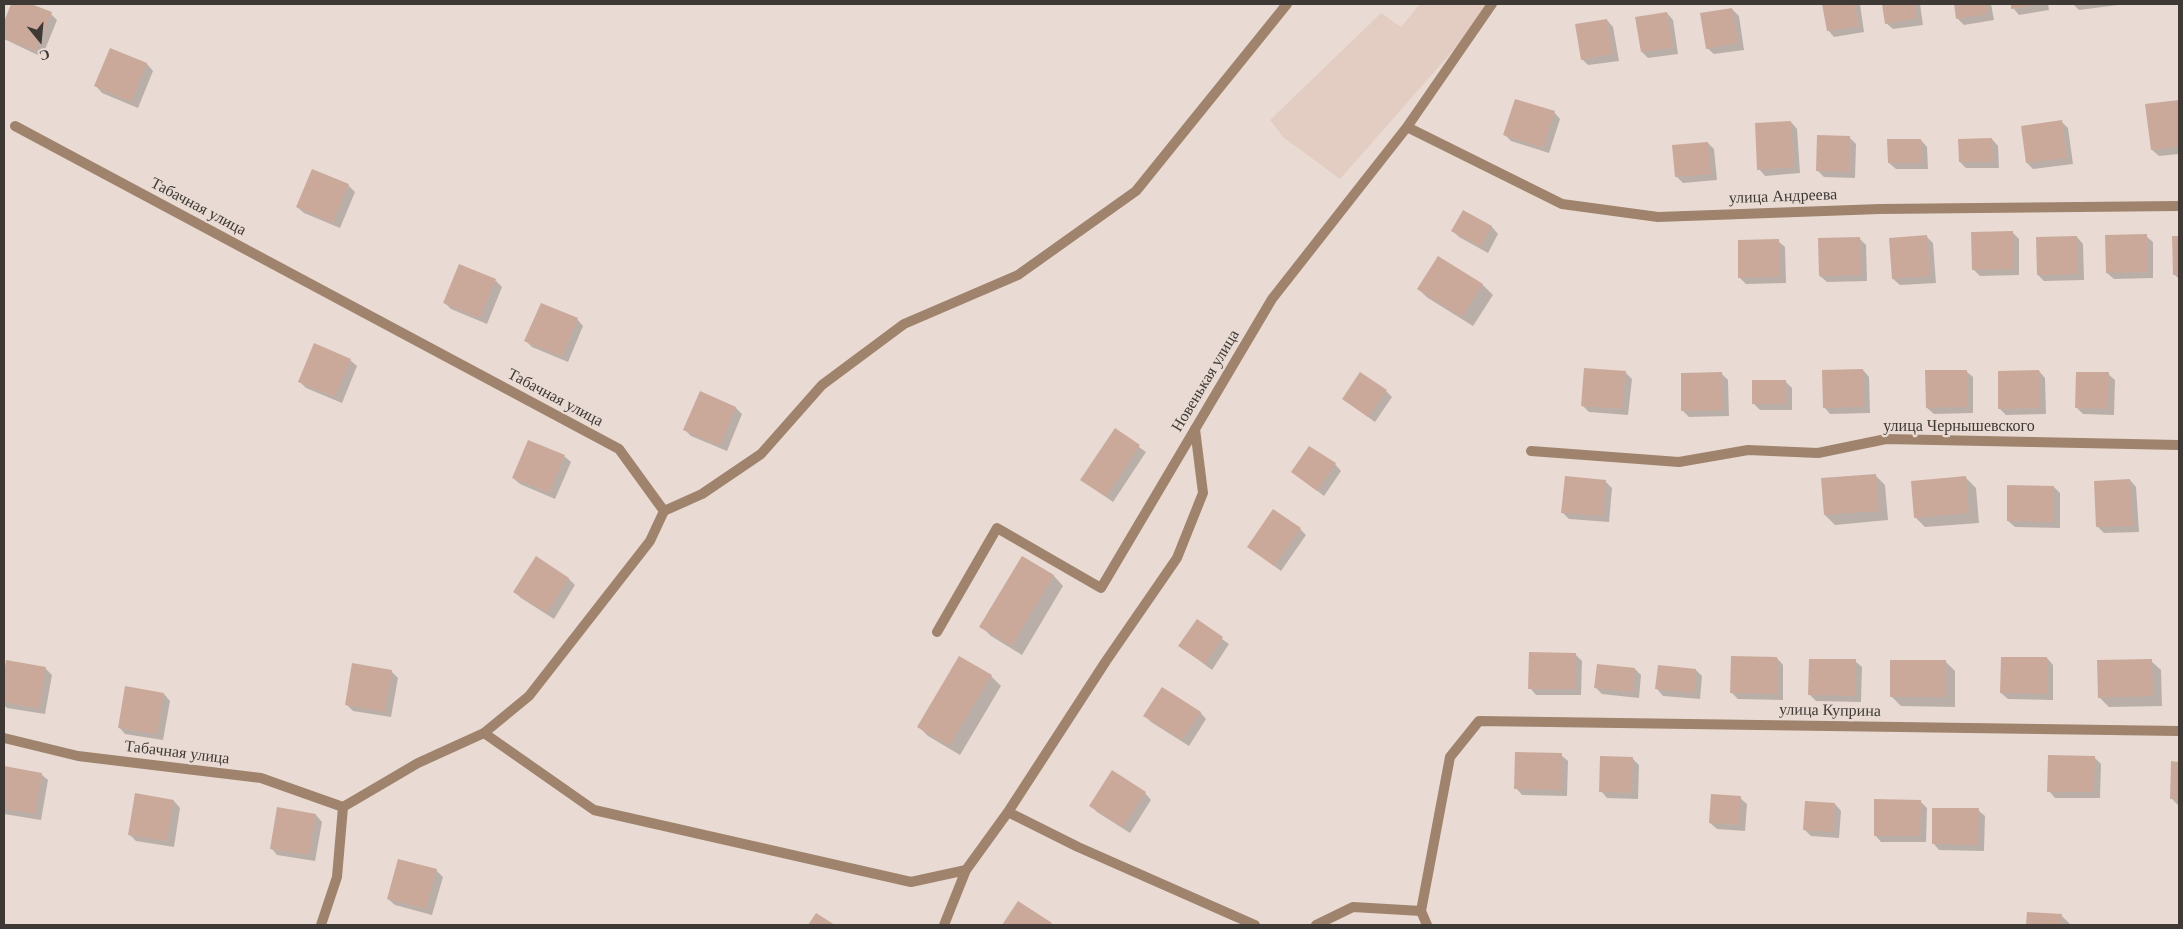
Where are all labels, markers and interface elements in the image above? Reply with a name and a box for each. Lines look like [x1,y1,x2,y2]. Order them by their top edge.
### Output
north arrow [15,15,65,65]
text: С [37,46,52,63]
street label: Табачная улица [147,174,249,240]
street label: улица Андреева [1728,186,1838,208]
street label: Новенькая улица [1168,327,1244,435]
street label: Табачная улица [504,365,606,431]
street label: улица Чернышевского [1883,417,2035,437]
street label: улица Куприна [1779,701,1881,721]
street label: Табачная улица [123,737,231,769]

